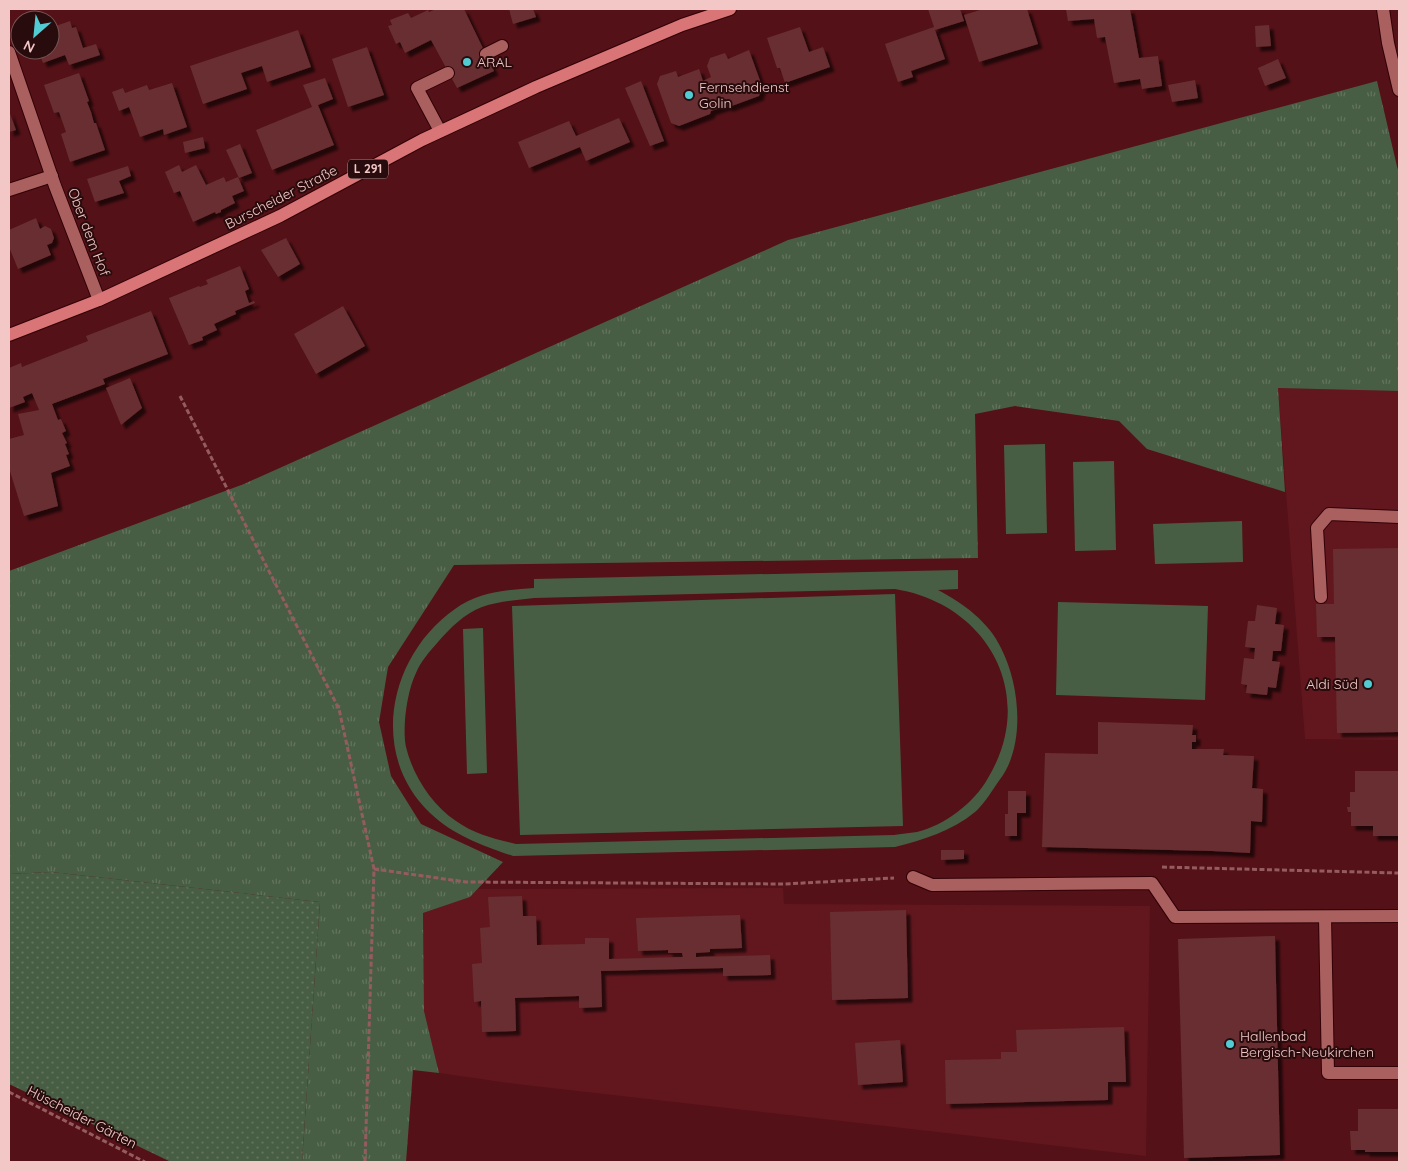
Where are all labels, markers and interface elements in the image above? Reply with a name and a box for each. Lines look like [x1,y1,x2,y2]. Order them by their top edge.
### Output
north arrow [10,10,60,60]
text: N [20,36,38,57]
place label: ARAL [477,53,512,71]
marker: ARAL [461,56,473,68]
place label: Fernsehdienst Golin [699,78,790,112]
marker: Fernsehdienst Golin [683,89,695,101]
road number: L 291 [348,160,388,178]
street label: Burscheider Straße [222,161,340,233]
street label: Ober dem Hof [64,185,114,279]
place label: Aldi Süd [1306,675,1358,693]
marker: Aldi Süd [1362,678,1374,690]
place label: Hallenbad Bergisch-Neukirchen [1240,1027,1374,1061]
marker: Hallenbad Bergisch-Neukirchen [1224,1038,1236,1050]
street label: Hüscheider Gärten [24,1082,140,1152]

